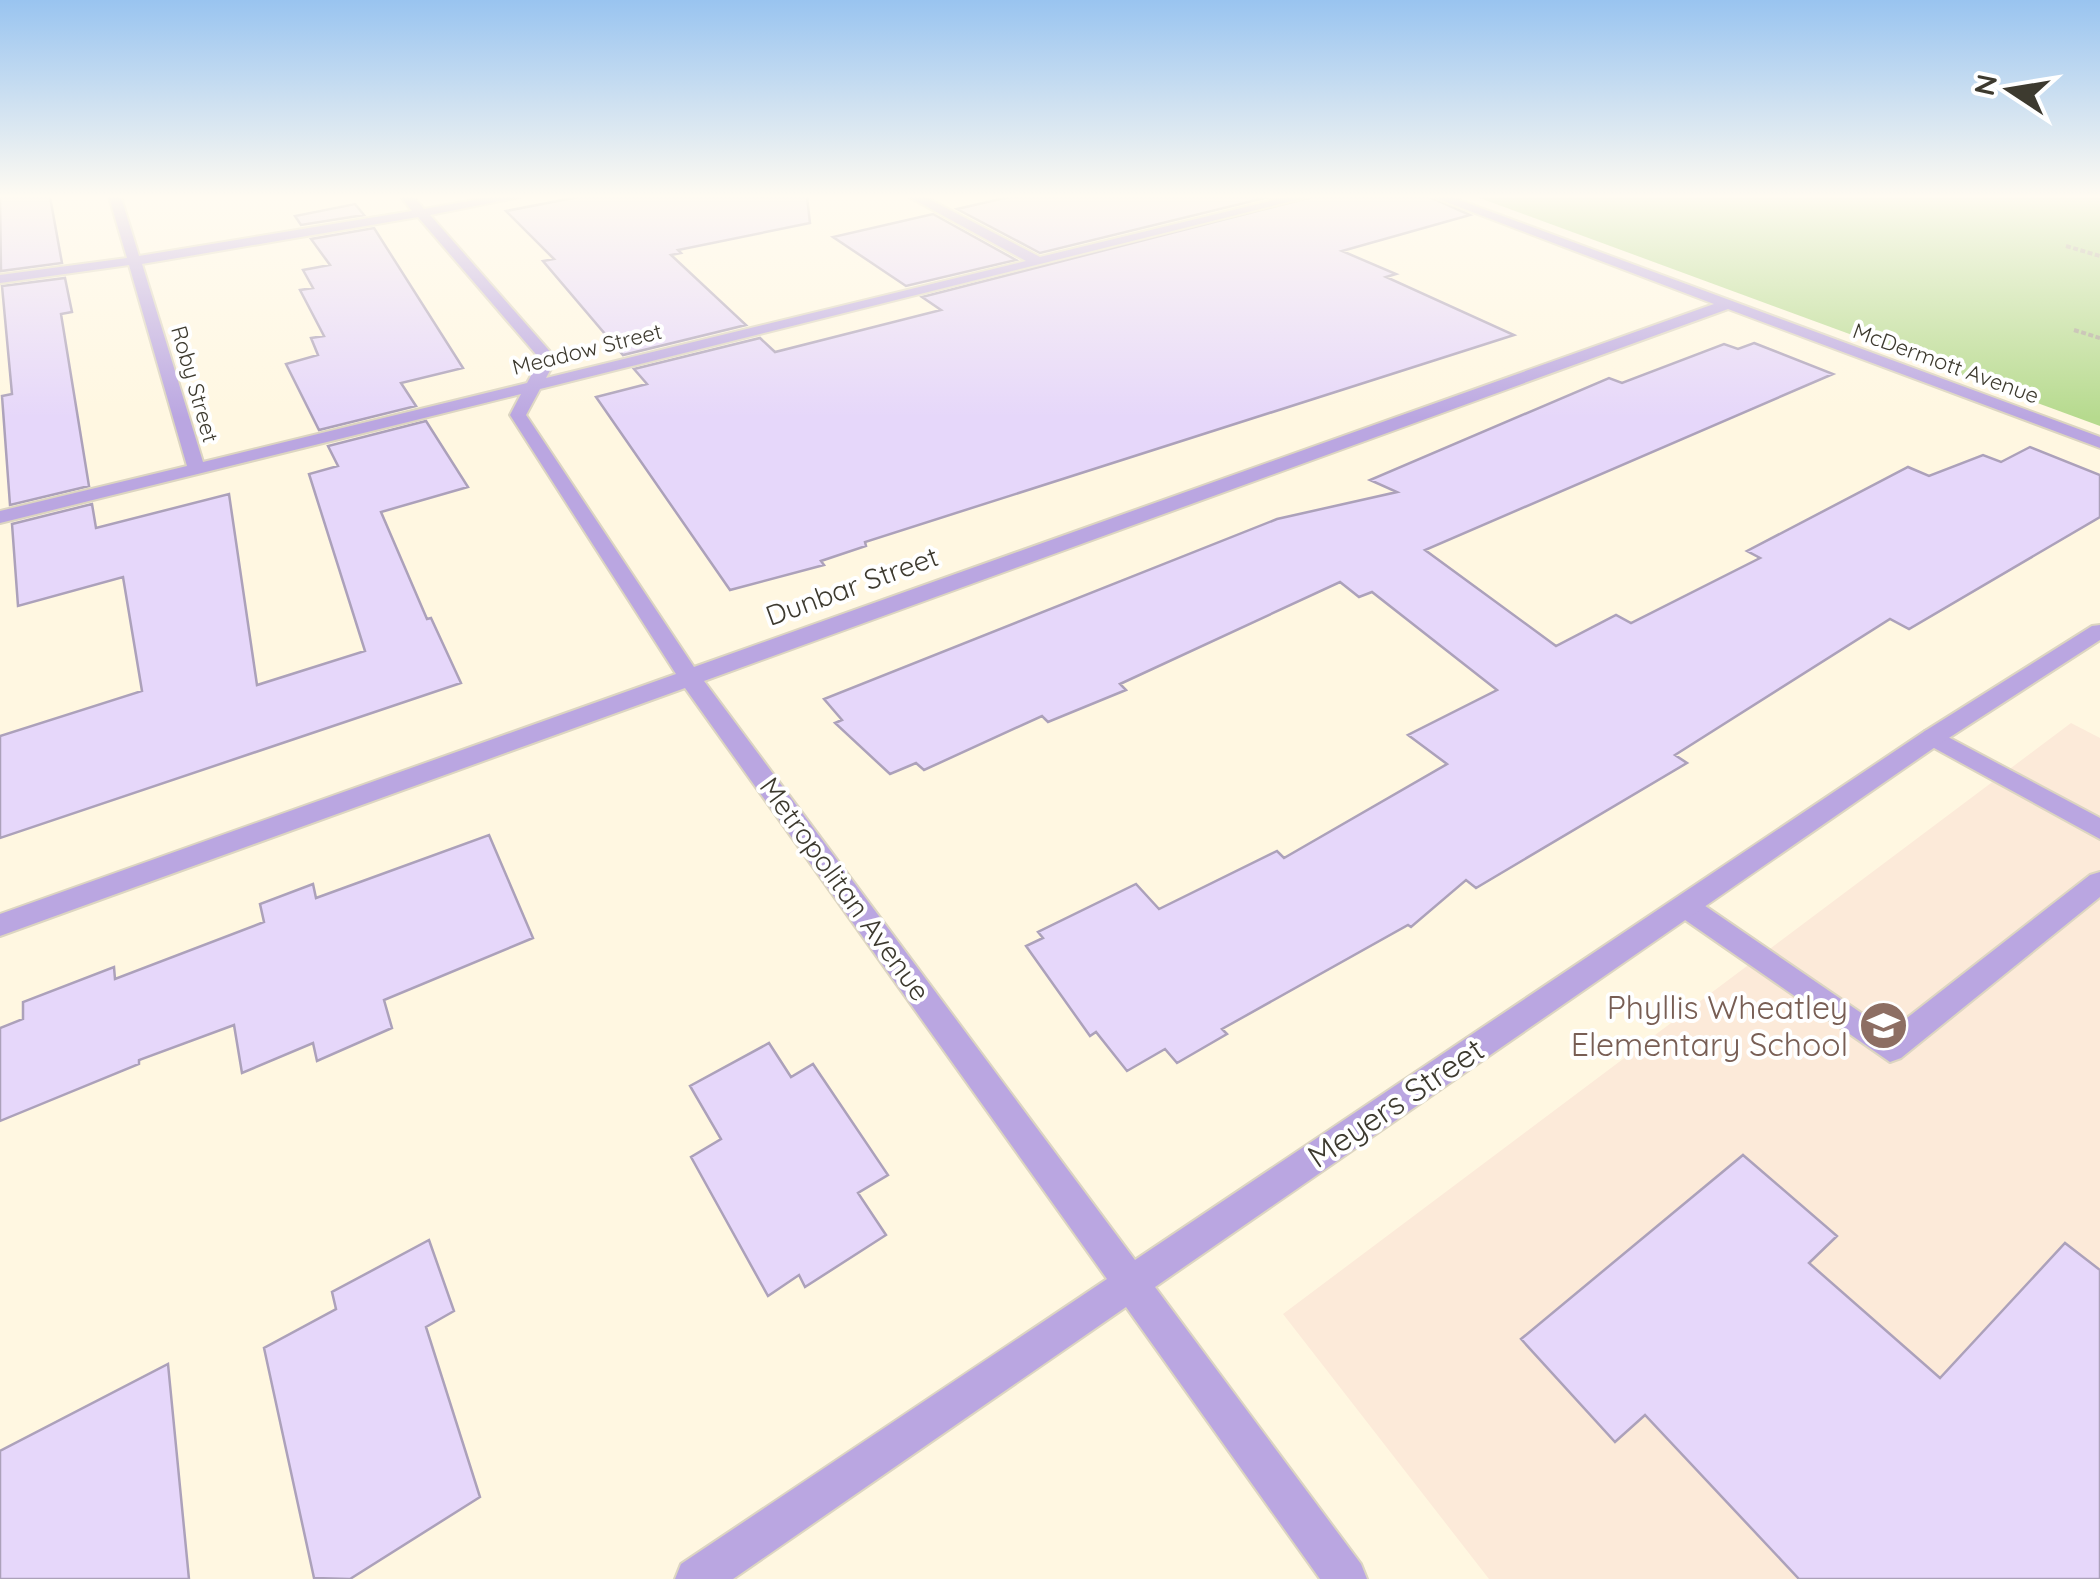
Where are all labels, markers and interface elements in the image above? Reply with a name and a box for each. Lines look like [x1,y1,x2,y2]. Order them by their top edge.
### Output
north arrow [1960,40,2060,140]
text: N [1966,71,2004,98]
street label: McDermott Avenue [1849,316,2043,410]
street label: Meadow Street [509,317,665,381]
street label: Roby Street [165,323,225,445]
street label: Dunbar Street [761,538,943,633]
street label: Metropolitan Avenue [753,770,938,1007]
place label: Phyllis Wheatley Elementary School [1571,987,1848,1064]
school or university icon: Phyllis Wheatley Elementary School [1857,1000,1909,1052]
street label: Meyers Street [1300,1029,1491,1176]

